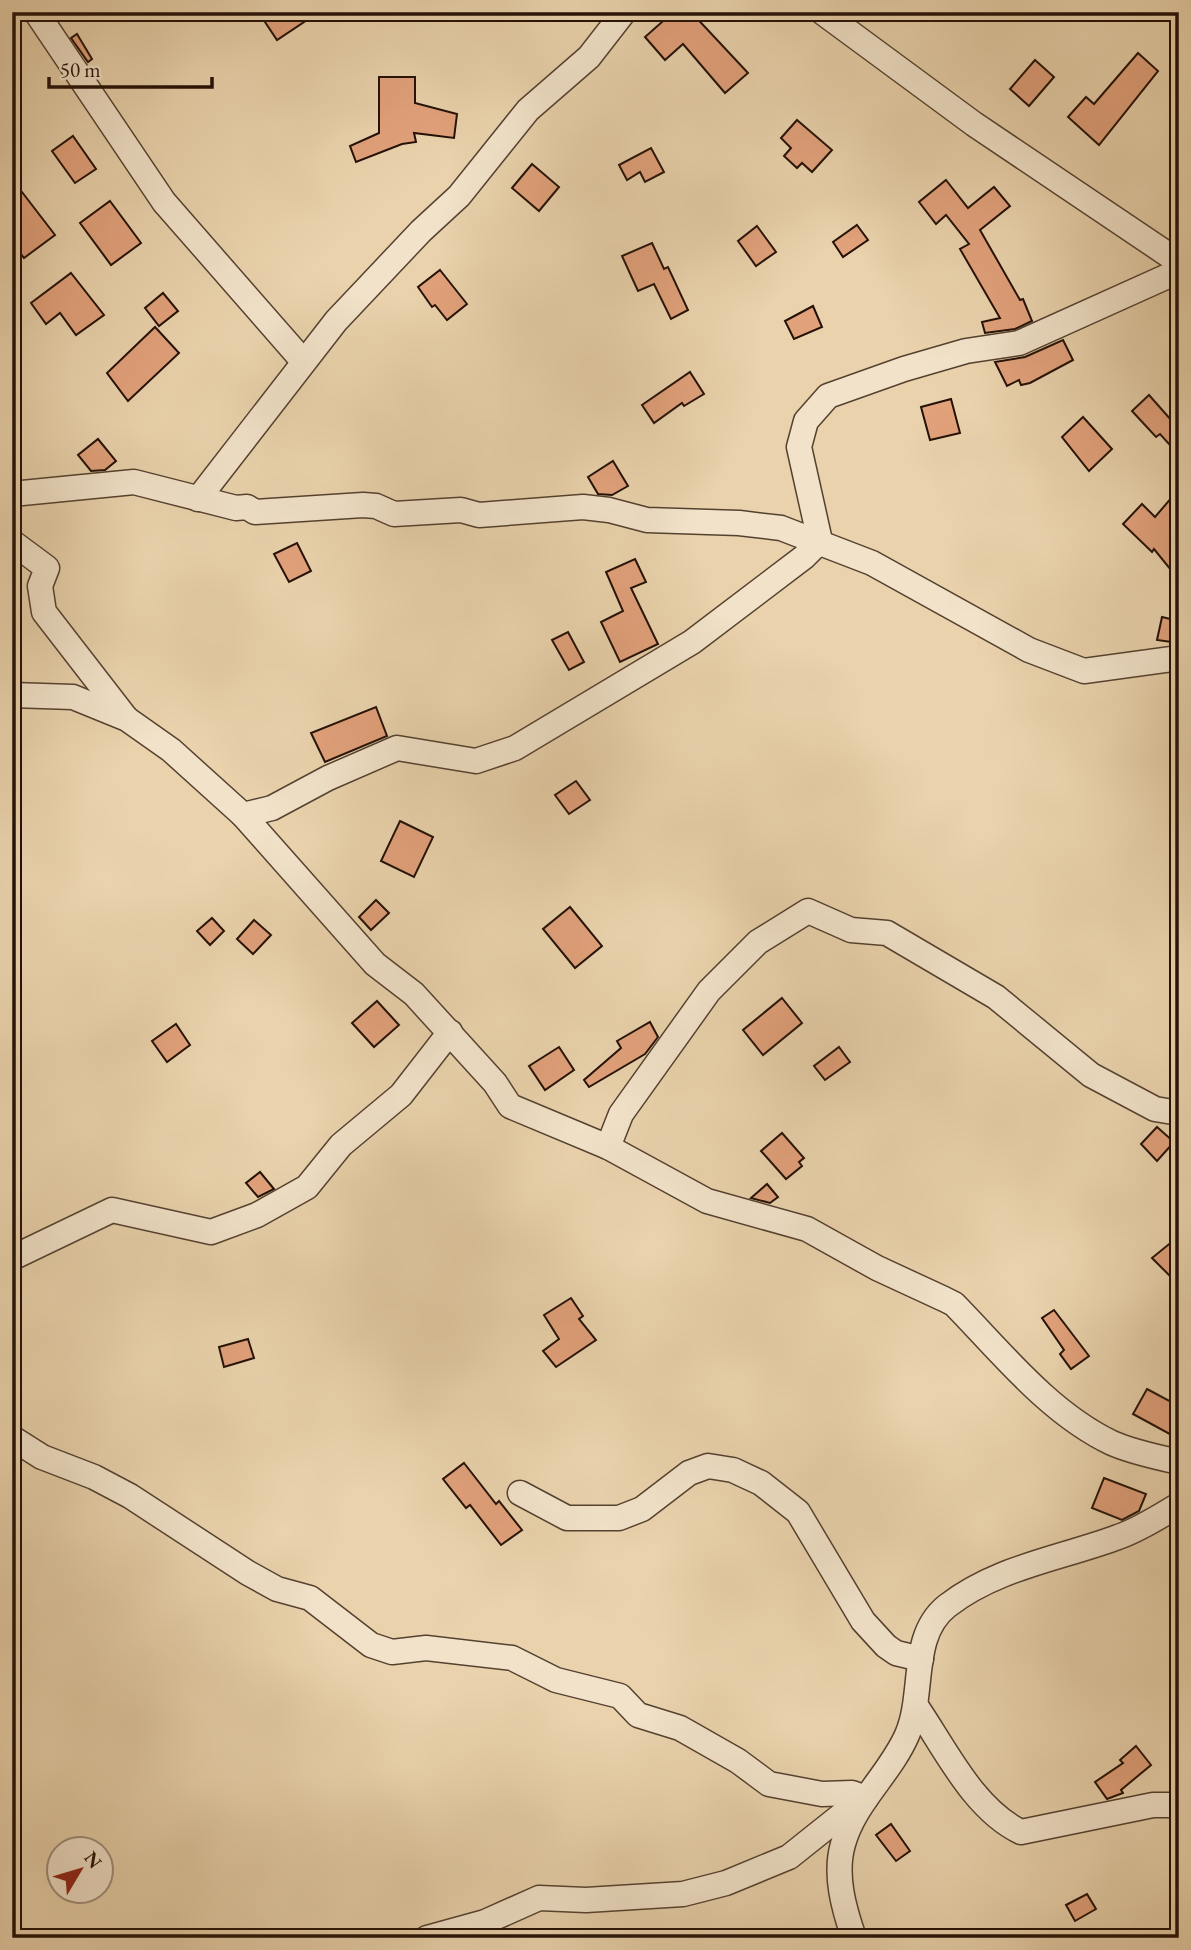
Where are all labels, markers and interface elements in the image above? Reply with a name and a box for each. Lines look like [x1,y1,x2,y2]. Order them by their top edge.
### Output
scale bar [49,46,212,90]
text: 50 m [60,56,101,83]
north arrow [46,1834,116,1904]
text: N [78,1846,108,1874]

